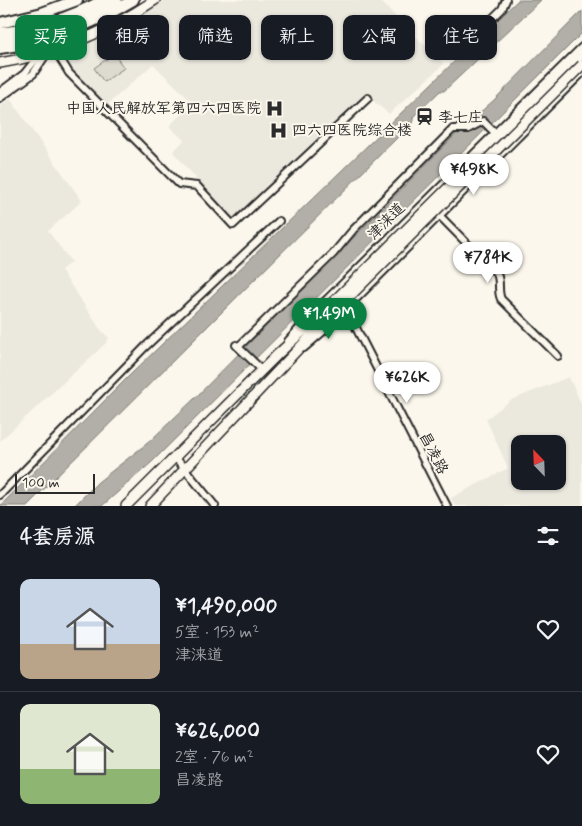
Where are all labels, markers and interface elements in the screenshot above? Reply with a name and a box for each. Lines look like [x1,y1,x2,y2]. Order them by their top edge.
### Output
chip: 买房 [15,15,87,60]
chip: 租房 [97,15,169,60]
chip: 筛选 [179,15,251,60]
chip: 新上 [261,15,333,60]
chip: 公寓 [343,15,415,60]
chip: 住宅 [425,15,497,60]
hospital icon: 中国人民解放军第四六四医院 [265,98,285,118]
place label: 中国人民解放军第四六四医院 [66,99,261,119]
station icon: 李七庄 [414,107,434,127]
place label: 李七庄 [438,108,483,128]
hospital icon: 四六四医院综合楼 [268,120,288,140]
place label: 四六四医院综合楼 [292,121,412,141]
pin: ¥498K [439,154,509,196]
text: ¥498K [450,159,498,180]
street label: 津涞道 [364,199,410,245]
pin: ¥784K [453,242,523,284]
text: ¥784K [464,247,512,268]
pin: ¥1.49M [288,298,370,340]
text: ¥1.49M [303,303,355,324]
pin: ¥626K [372,362,442,404]
text: ¥626K [385,367,429,388]
street label: 昌凌路 [414,429,452,478]
north arrow [511,435,566,490]
map controls [511,435,566,490]
scale bar [15,471,95,494]
text: 100 m [22,474,60,492]
icon: filters [534,522,562,550]
text: 4套房源 [20,523,95,551]
text: ¥1,490,000 [175,592,277,620]
icon: home [60,599,120,659]
icon: heart [534,615,562,643]
text: 5室 · 153 m² [175,622,259,643]
text: 津涞道 [175,645,223,666]
text: ¥626,000 [175,717,260,745]
icon: home [60,724,120,784]
icon: heart [534,740,562,768]
text: 2室 · 76 m² [175,747,254,768]
text: 昌凌路 [175,770,223,791]

